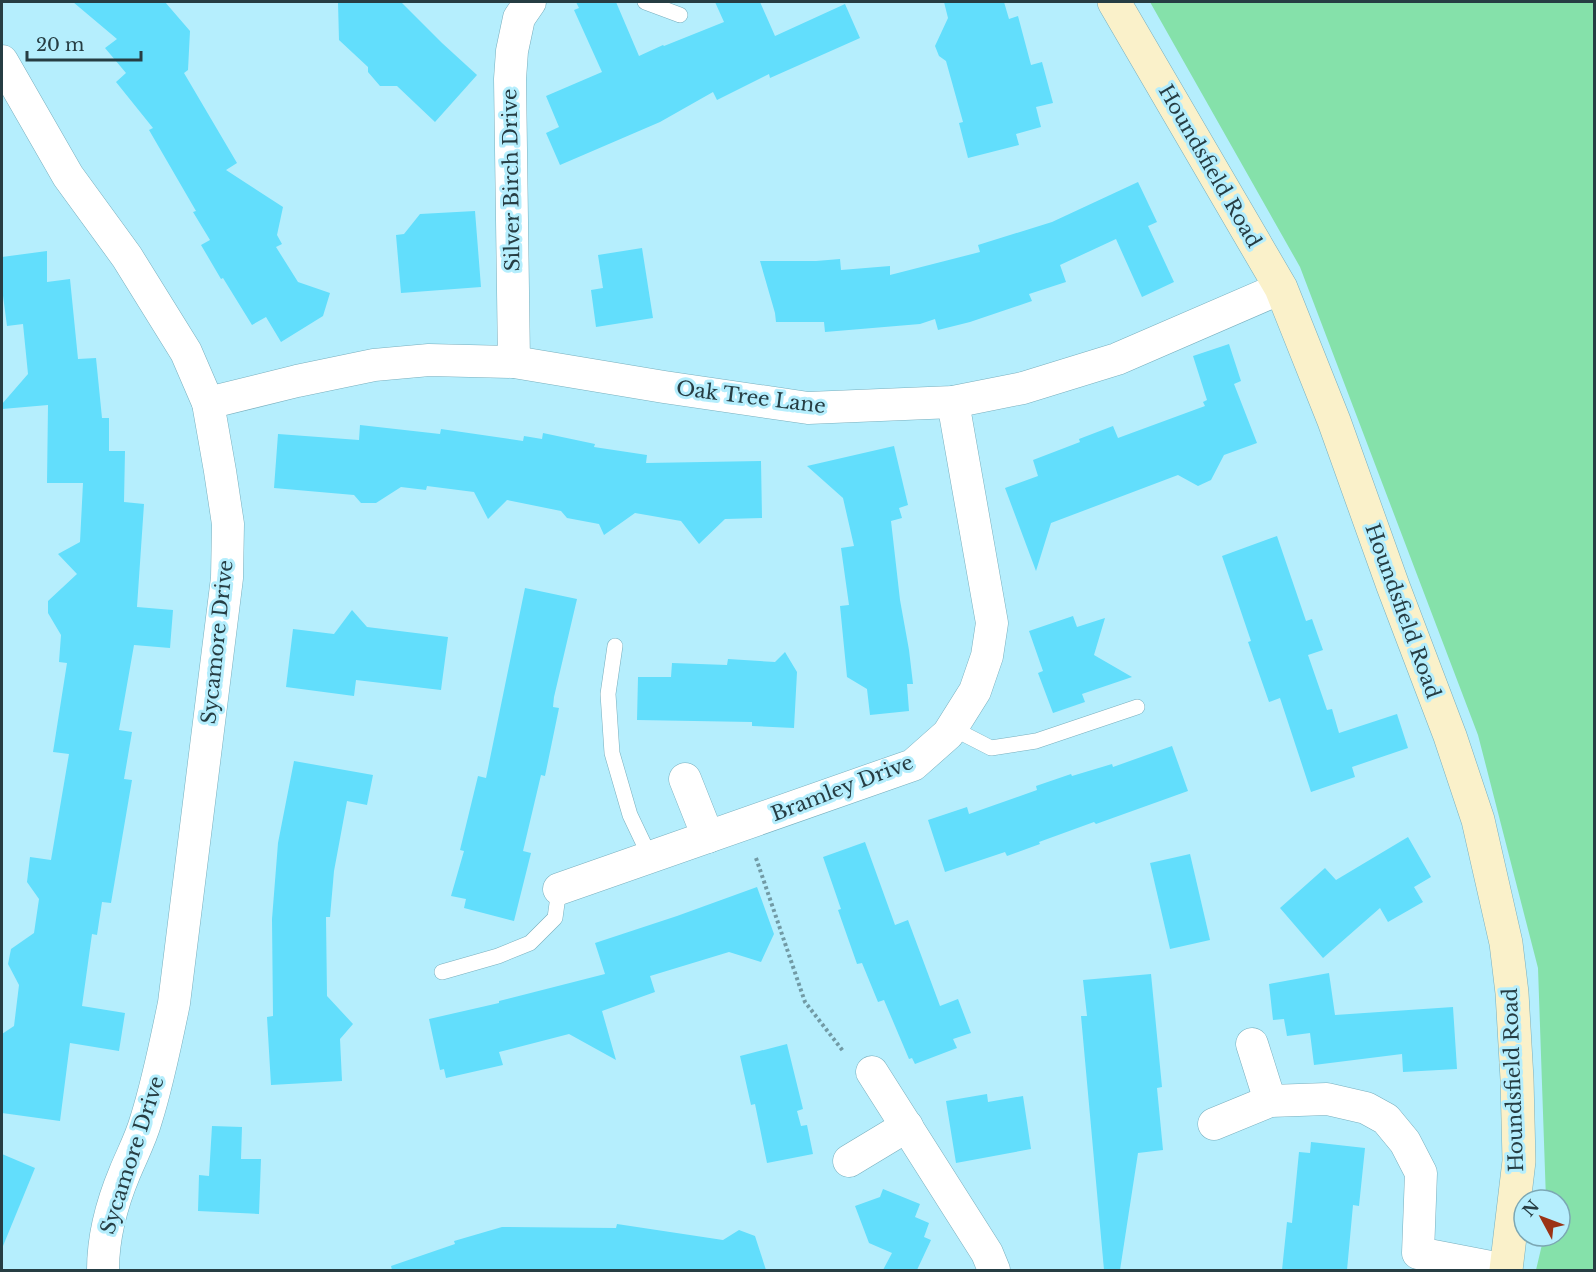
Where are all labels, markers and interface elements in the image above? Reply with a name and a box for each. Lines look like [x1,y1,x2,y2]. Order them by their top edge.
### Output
scale bar [27,24,141,62]
text: 20 m [36,34,84,56]
street label: Houndsfield Road [1154,80,1266,252]
street label: Silver Birch Drive [497,88,525,272]
street label: Oak Tree Lane [675,376,827,418]
street label: Houndsfield Road [1360,520,1446,702]
street label: Sycamore Drive [196,559,238,725]
street label: Bramley Drive [768,750,916,826]
street label: Houndsfield Road [1498,988,1528,1172]
street label: Sycamore Drive [95,1073,169,1237]
north arrow [1512,1188,1572,1248]
text: N [1518,1196,1543,1220]

